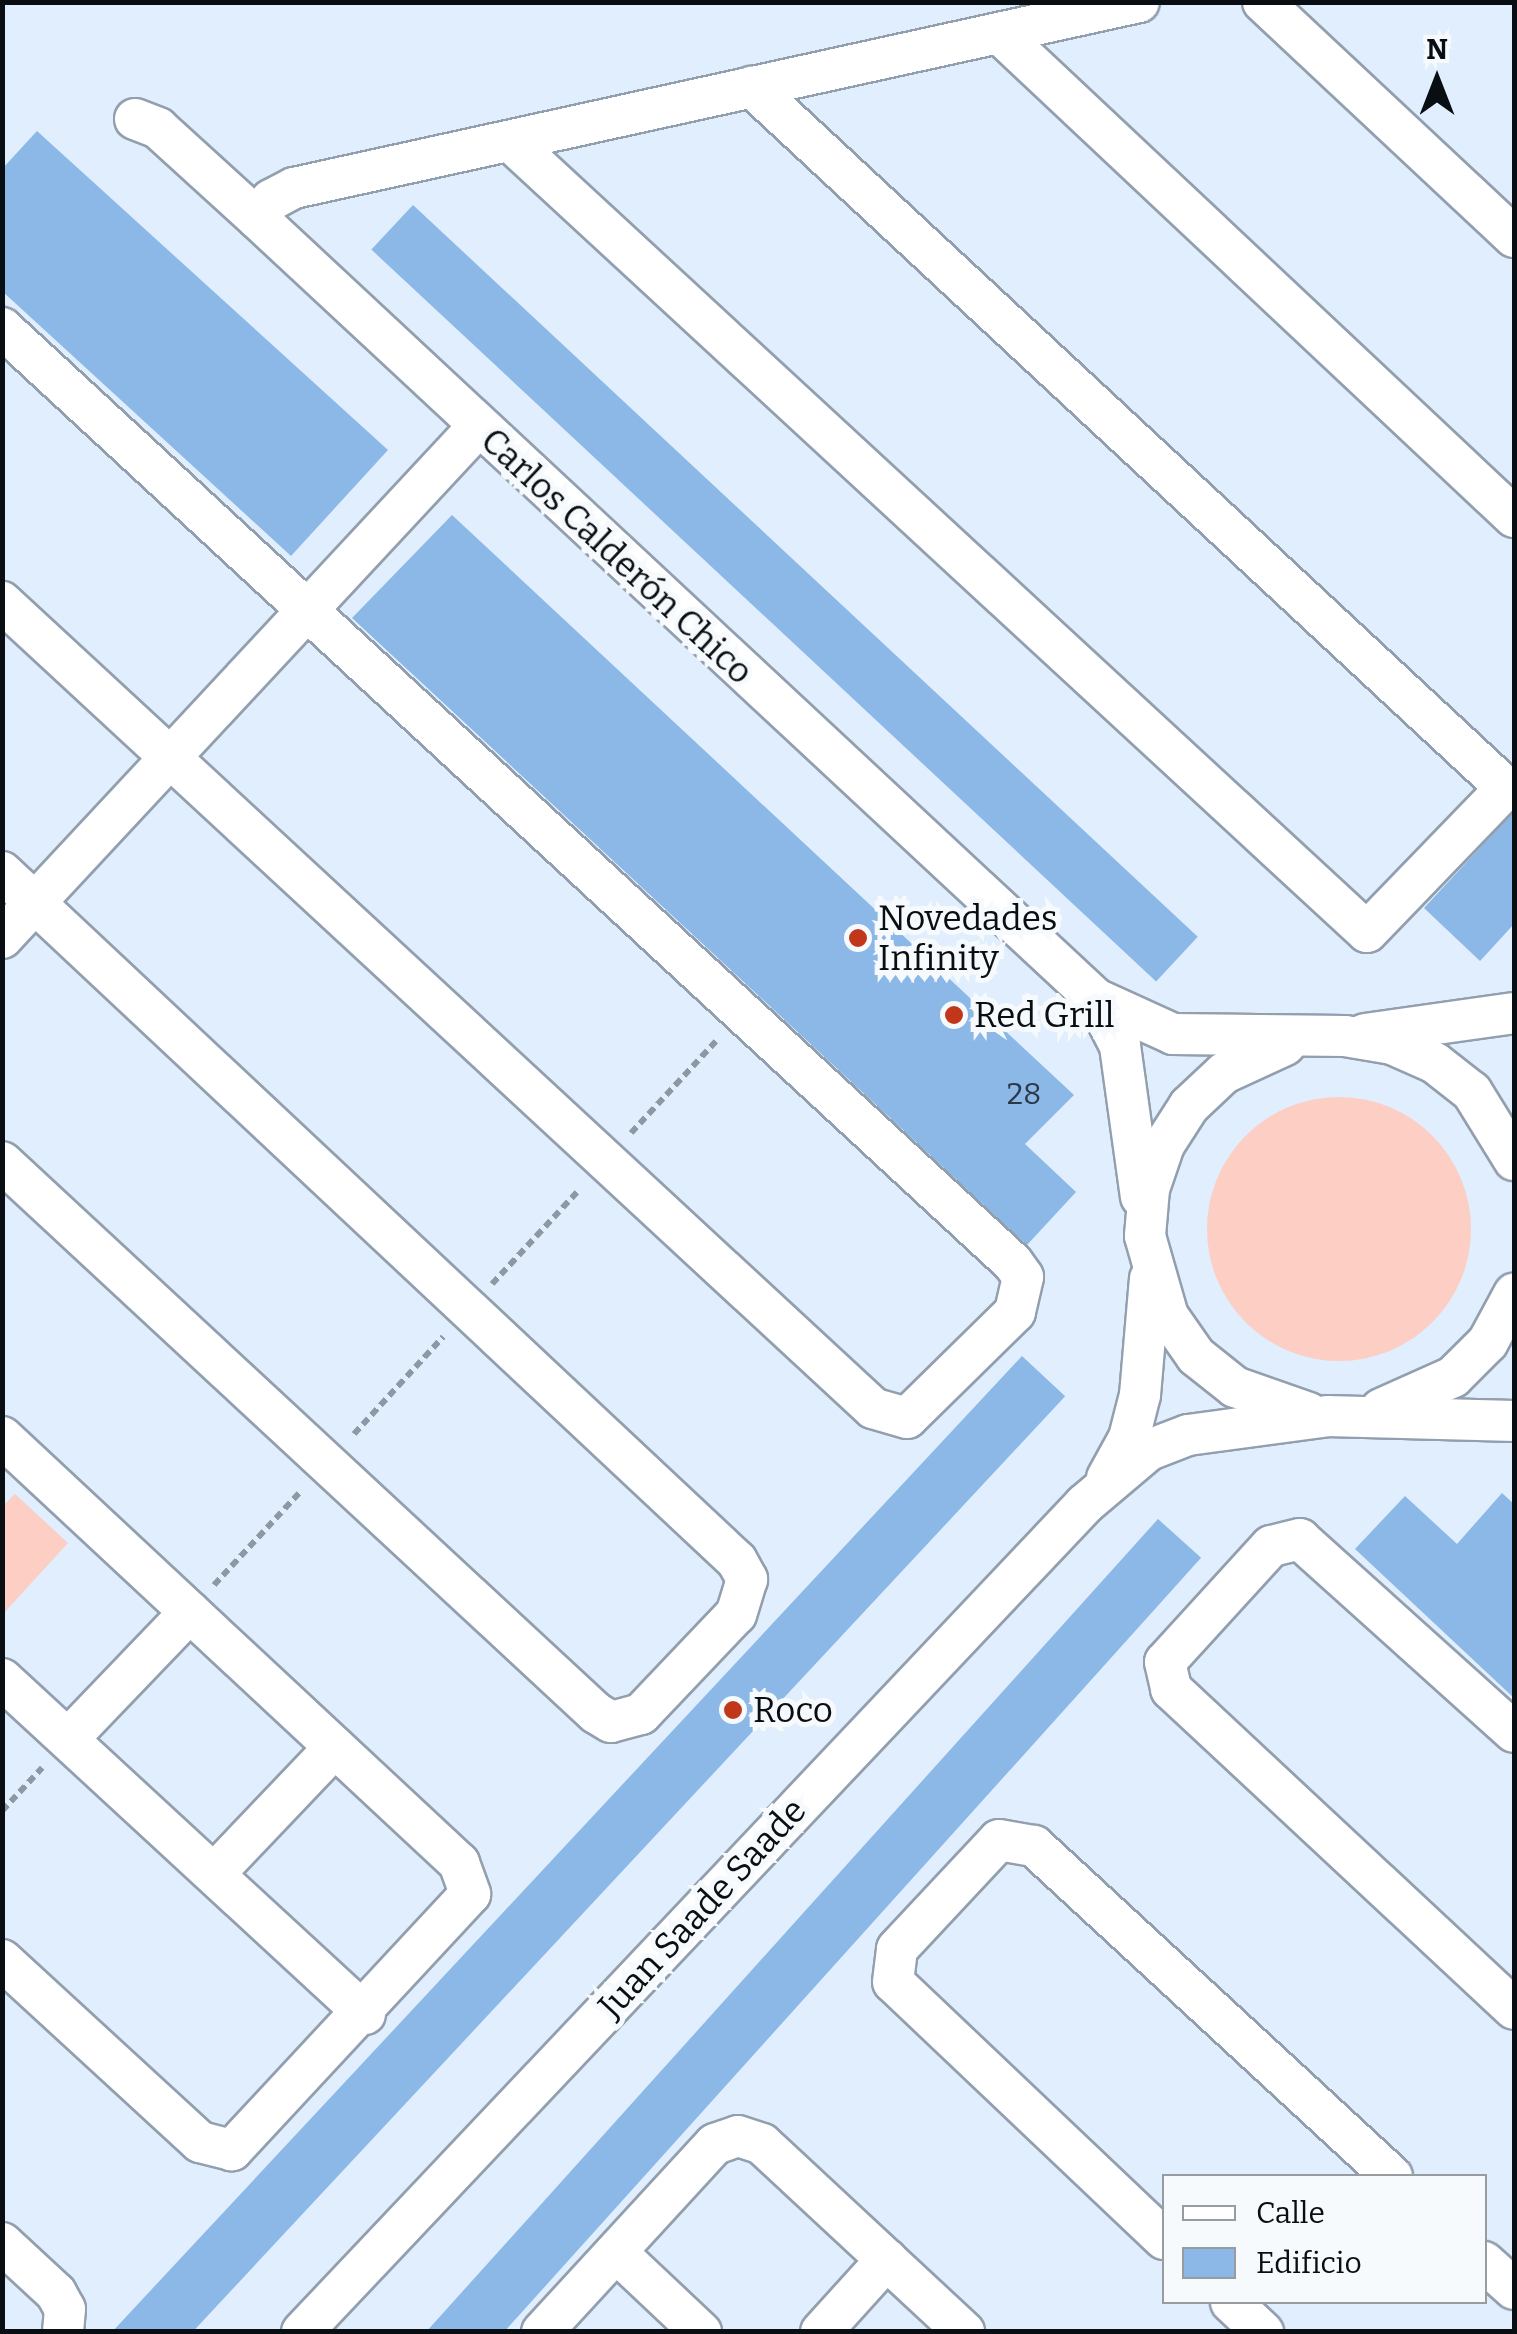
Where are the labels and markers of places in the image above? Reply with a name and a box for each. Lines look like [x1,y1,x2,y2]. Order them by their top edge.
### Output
place label: Novedades Infinity [878,897,1058,979]
marker: Novedades Infinity [847,927,869,949]
place label: Red Grill [974,994,1115,1036]
marker: Red Grill [943,1004,965,1026]
place label: Roco [753,1689,833,1731]
marker: Roco [722,1699,744,1721]

